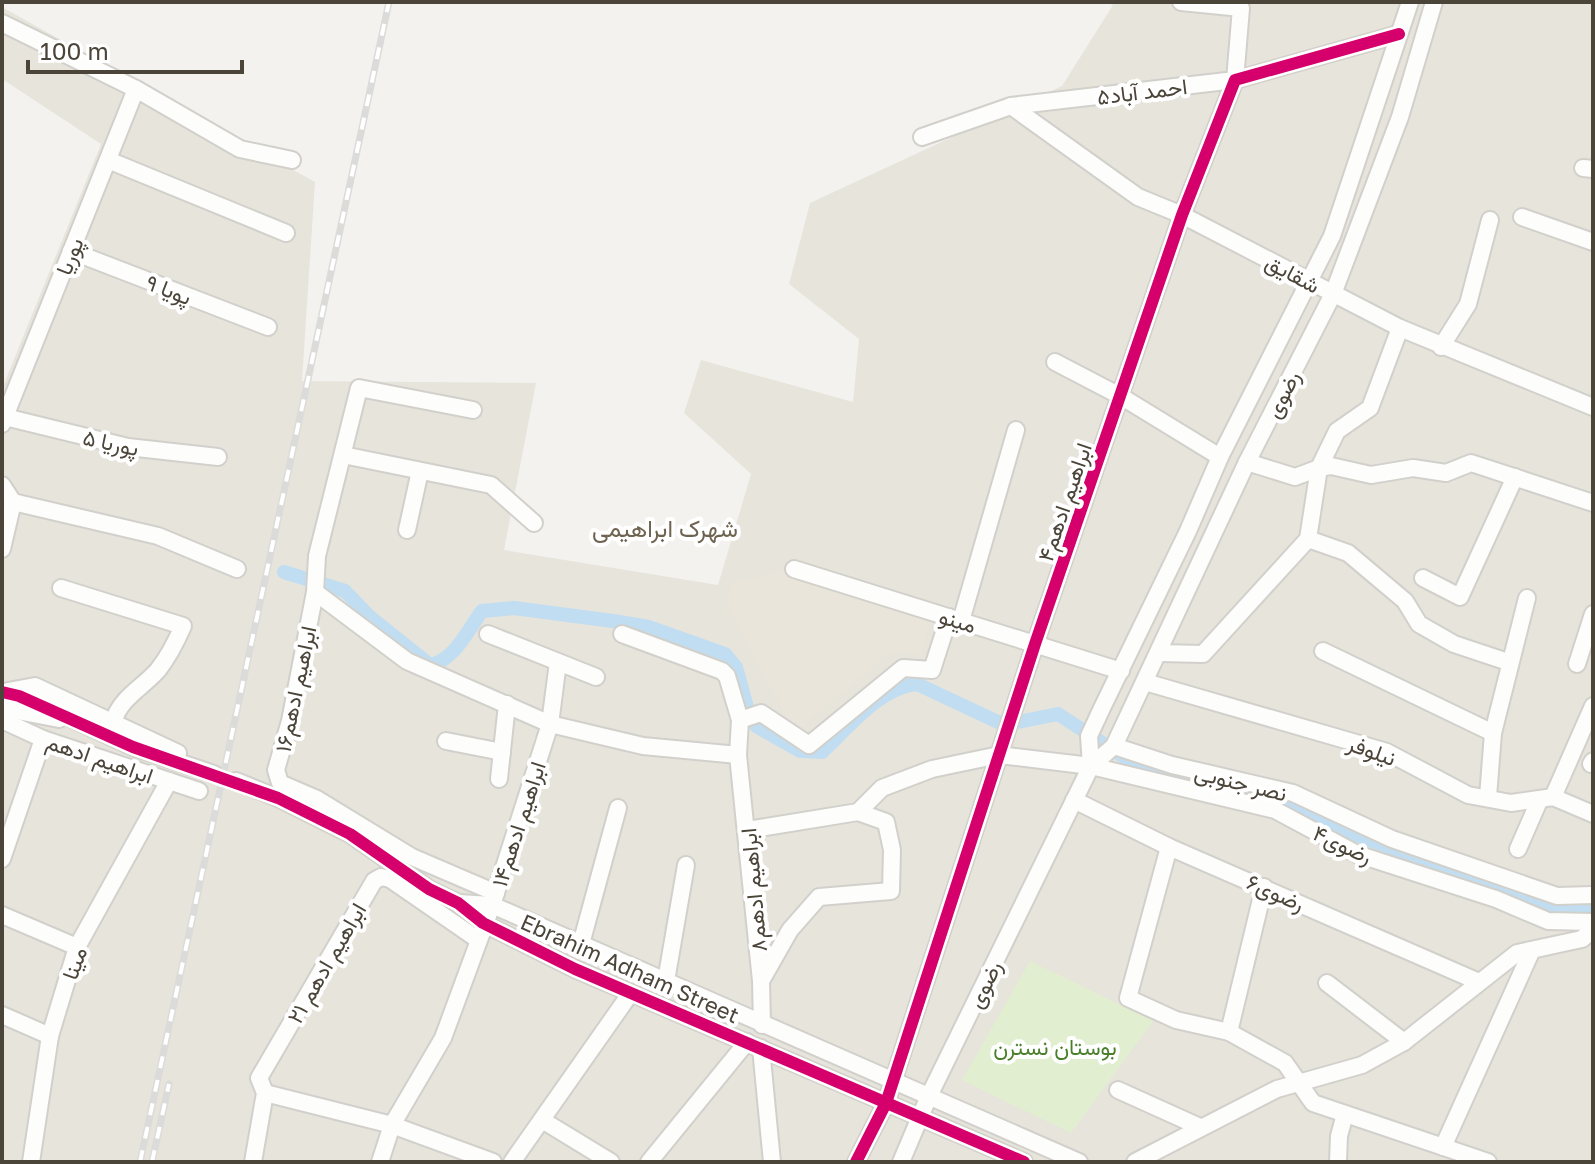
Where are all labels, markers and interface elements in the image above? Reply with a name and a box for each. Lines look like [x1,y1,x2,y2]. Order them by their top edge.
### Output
scale bar [28,24,242,74]
text: 100 m [40,36,109,65]
street label: احمد آباد۵ [1095,72,1189,110]
street label: پوریا [49,233,90,279]
street label: شقایق [1261,247,1325,299]
street label: پویا ۹ [142,268,196,312]
street label: رضوی [1259,366,1306,423]
street label: پوریا ۵ [80,423,141,463]
street label: ابراهیم ادهم۴ [1031,439,1099,566]
district label: شهرک ابراهیمی [592,513,738,544]
street label: مینو [936,602,980,639]
street label: ابراهیم ادهم۱۶ [268,623,324,755]
street label: ابراهیم ادهم [42,727,157,791]
street label: نیلوفر [1343,728,1400,772]
street label: ابراهیم ادهم۱۴ [485,758,553,891]
street label: نصر جنوبی [1192,758,1290,807]
street label: رضوی۴ [1309,819,1377,870]
street label: ابراهیم ادهم۸ [734,827,774,953]
street label: رضوی۶ [1243,867,1309,917]
street label: ابراهیم ادهم ۲۱ [281,898,373,1029]
street label: Ebrahim Adham Street [517,908,743,1028]
street label: مینا [56,943,92,983]
street label: رضوی [961,956,1008,1013]
park label: بوستان نسترن [993,1033,1117,1061]

